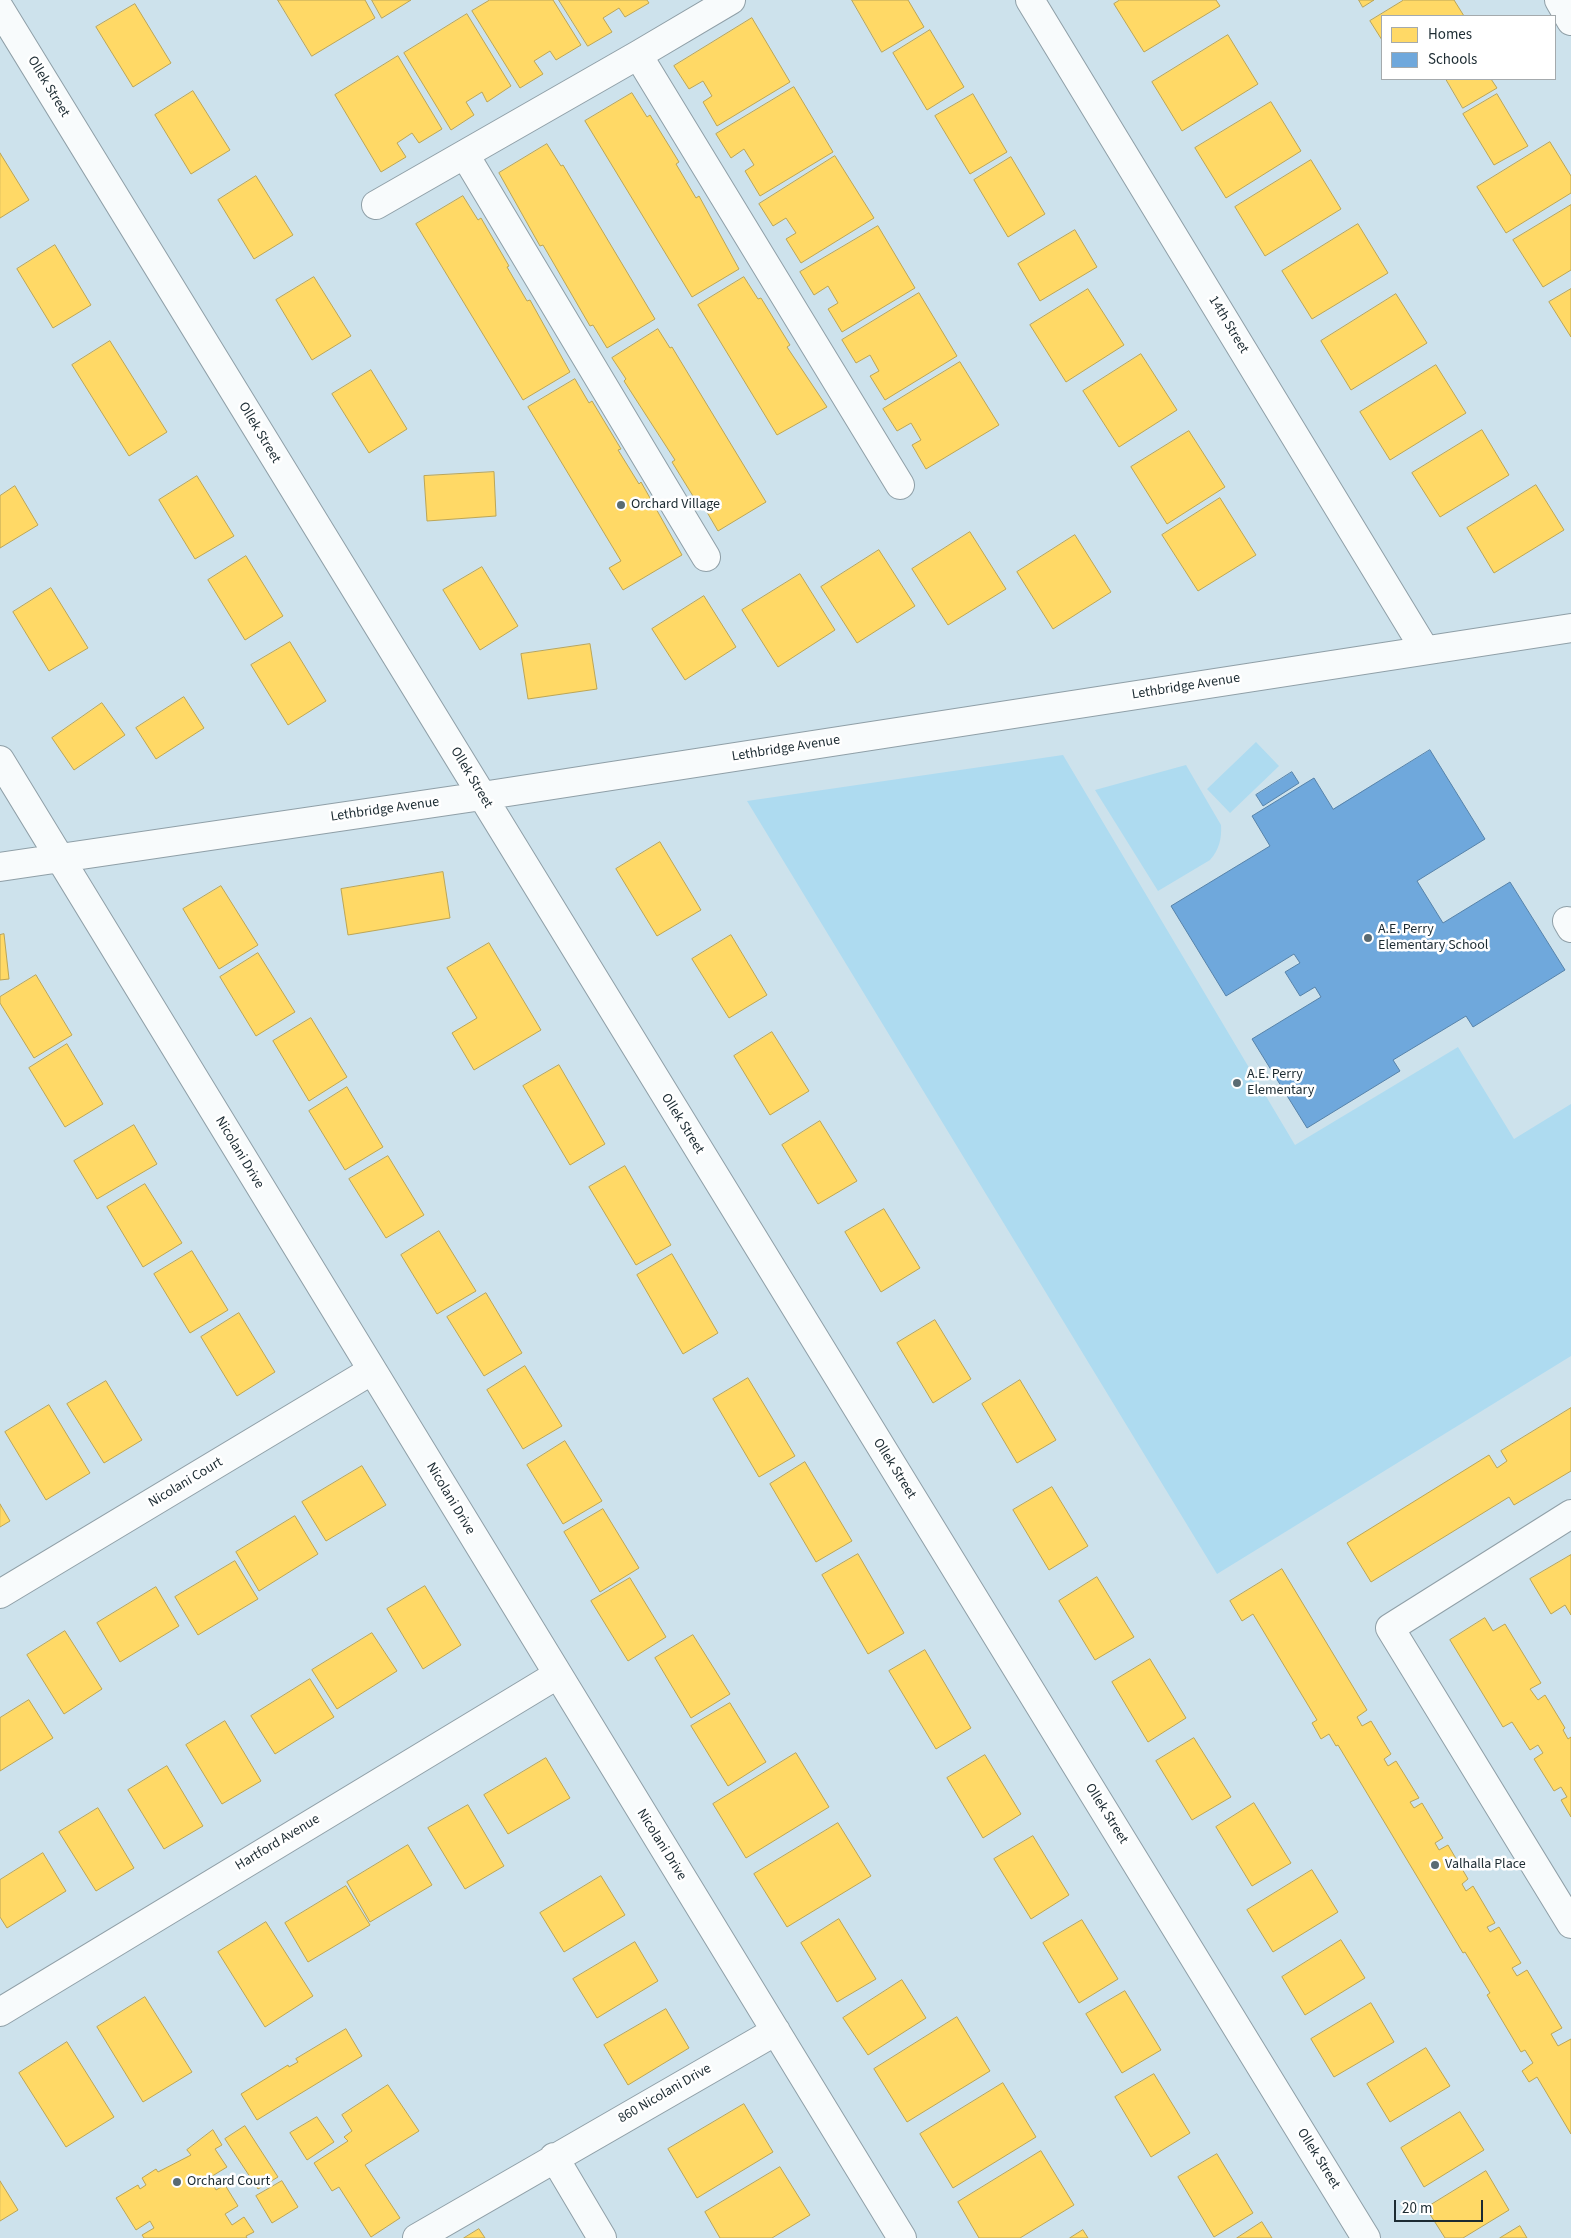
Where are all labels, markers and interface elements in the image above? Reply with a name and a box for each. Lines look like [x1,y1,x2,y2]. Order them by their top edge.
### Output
legend [1381,15,1556,80]
text: Homes [1428,24,1472,45]
text: Schools [1428,49,1477,70]
street label: Ollek Street [23,53,73,121]
street label: 14th Street [1204,293,1252,357]
street label: Ollek Street [234,399,284,467]
place label: Orchard Village [631,497,720,513]
marker: Orchard Village [615,499,627,511]
street label: Lethbridge Avenue [1131,670,1241,704]
street label: Lethbridge Avenue [731,732,841,766]
street label: Ollek Street [446,744,496,812]
street label: Lethbridge Avenue [330,794,440,826]
place label: A.E. Perry Elementary School [1378,922,1488,954]
marker: A.E. Perry Elementary School [1362,932,1374,944]
place label: A.E. Perry Elementary [1247,1067,1314,1100]
marker: A.E. Perry Elementary [1231,1077,1243,1089]
street label: Ollek Street [657,1091,707,1157]
street label: Nicolani Drive [211,1114,267,1192]
street label: Ollek Street [869,1436,919,1502]
street label: Nicolani Court [146,1454,226,1512]
street label: Nicolani Drive [422,1460,478,1538]
street label: Ollek Street [1081,1781,1131,1847]
street label: Nicolani Drive [632,1806,690,1884]
street label: Hartford Avenue [233,1811,323,1875]
place label: Valhalla Place [1445,1857,1526,1873]
marker: Valhalla Place [1429,1859,1441,1871]
street label: 860 Nicolani Drive [615,2061,715,2127]
street label: Ollek Street [1293,2126,1343,2192]
place label: Orchard Court [187,2174,270,2190]
marker: Orchard Court [171,2176,183,2188]
scale bar [1396,2190,1485,2222]
text: 20 m [1402,2198,1432,2219]

